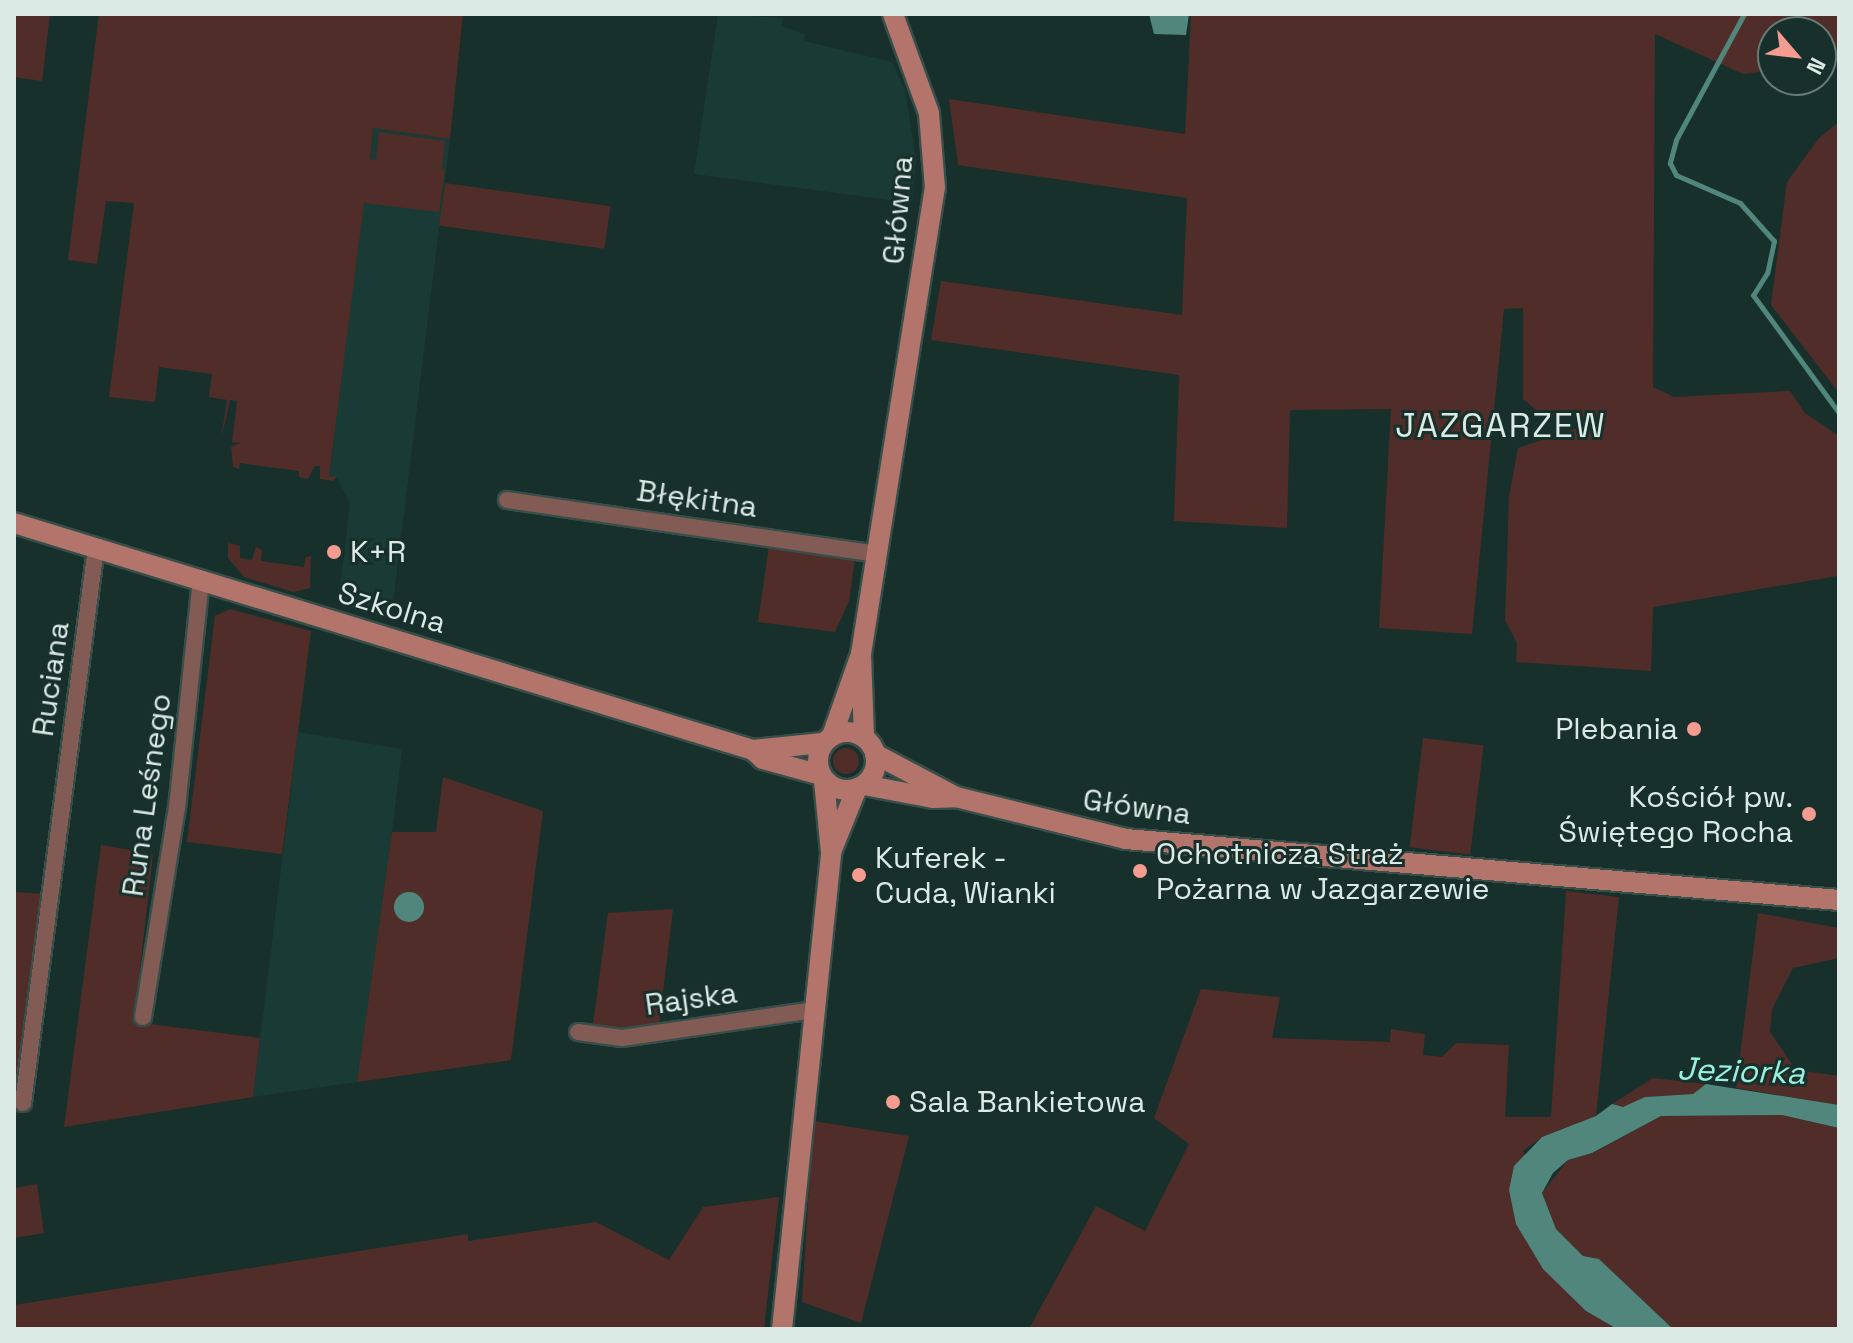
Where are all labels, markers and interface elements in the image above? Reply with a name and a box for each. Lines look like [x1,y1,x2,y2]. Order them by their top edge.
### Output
north arrow [1757,16,1837,96]
text: N [1801,53,1832,79]
street label: Główna [875,154,921,266]
district label: JAZGARZEW [1395,406,1607,446]
street label: Błękitna [634,473,760,525]
place label: K+R [350,534,406,570]
marker: K+R [325,543,343,561]
street label: Szkolna [334,575,450,641]
street label: Ruciana [25,619,77,739]
street label: Runa Leśnego [115,691,179,899]
place label: Plebania [1555,711,1678,747]
marker: Plebania [1685,720,1703,738]
place label: Kościół pw. Świętego Rocha [1558,779,1793,850]
street label: Główna [1081,782,1193,832]
marker: Kościół pw. Świętego Rocha [1800,805,1818,823]
place label: Ochotnicza Straż Pożarna w Jazgarzewie [1156,836,1490,906]
place label: Kuferek - Cuda, Wianki [875,840,1057,910]
marker: Ochotnicza Straż Pożarna w Jazgarzewie [1131,862,1149,880]
marker: Kuferek - Cuda, Wianki [850,866,868,884]
street label: Rajska [643,975,739,1023]
water label: Jeziorka [1676,1050,1806,1092]
place label: Sala Bankietowa [909,1084,1146,1120]
marker: Sala Bankietowa [884,1093,902,1111]

